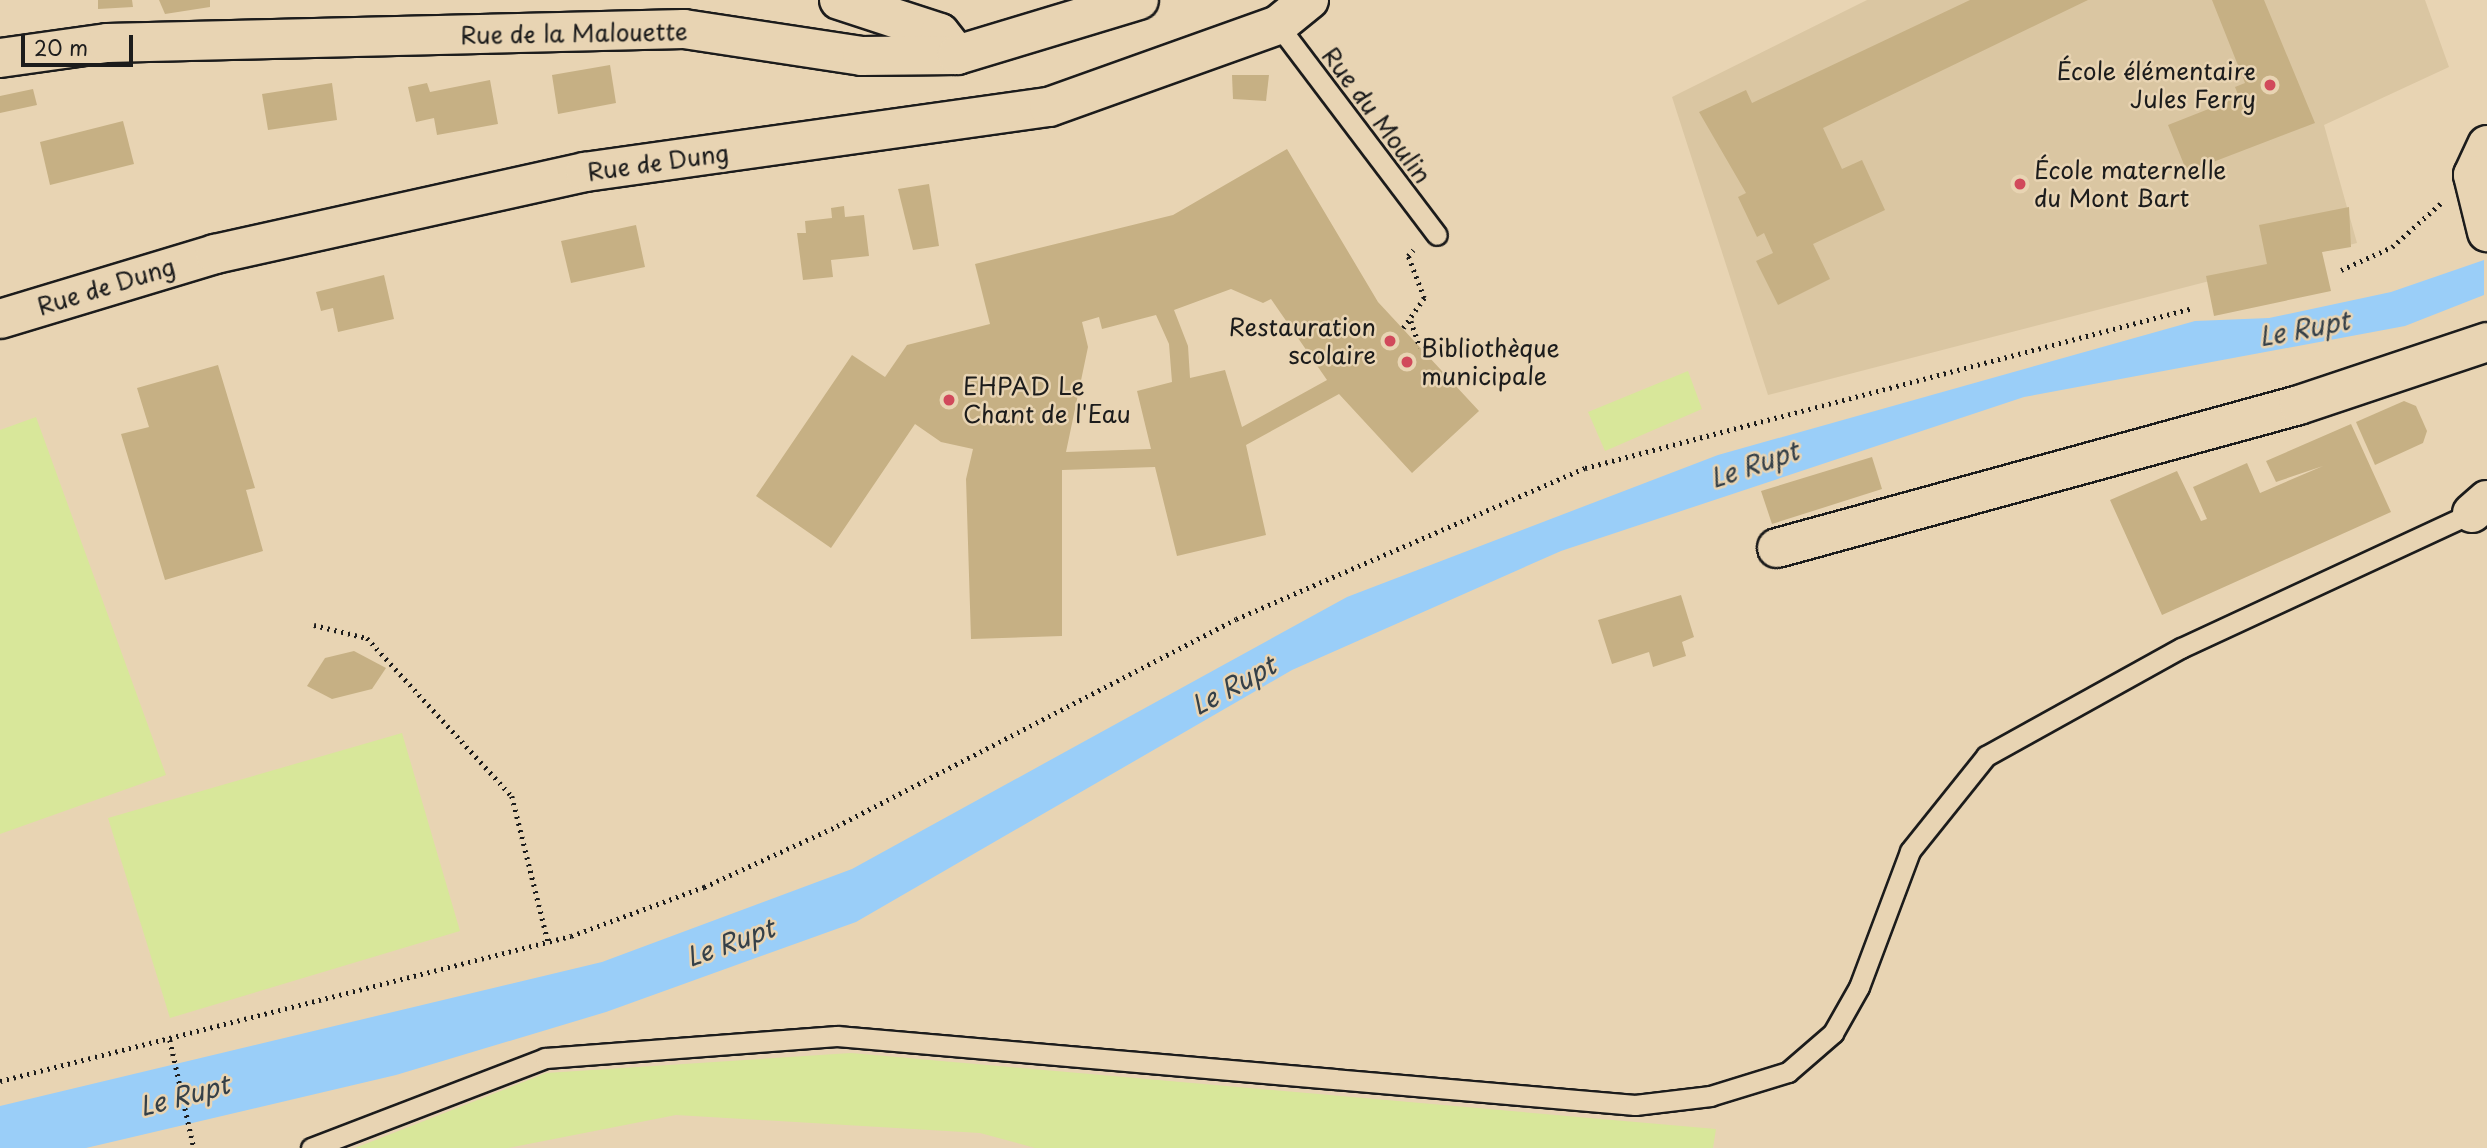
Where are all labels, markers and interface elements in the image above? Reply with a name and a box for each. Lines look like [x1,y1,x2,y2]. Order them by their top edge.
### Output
street label: Rue de la Malouette [458,17,690,49]
scale bar [24,21,136,65]
text: 20 m [34,31,88,63]
street label: Rue du Moulin [1315,40,1439,190]
place label: École élémentaire Jules Ferry [2053,57,2256,113]
marker: École élémentaire Jules Ferry [2262,77,2278,93]
street label: Rue de Dung [583,137,733,187]
place label: École maternelle du Mont Bart [2034,156,2227,212]
marker: École maternelle du Mont Bart [2012,176,2028,192]
street label: Rue de Dung [31,251,181,321]
water label: Le Rupt [2254,304,2354,352]
place label: Restauration scolaire [1229,313,1376,369]
marker: Restauration scolaire [1382,333,1398,349]
place label: Bibliothèque municipale [1421,334,1560,390]
marker: Bibliothèque municipale [1399,354,1415,370]
place label: EHPAD Le Chant de l'Eau [963,372,1132,428]
marker: EHPAD Le Chant de l'Eau [941,392,957,408]
water label: Le Rupt [1704,434,1804,494]
water label: Le Rupt [1184,648,1282,722]
water label: Le Rupt [680,911,780,973]
water label: Le Rupt [134,1068,234,1122]

